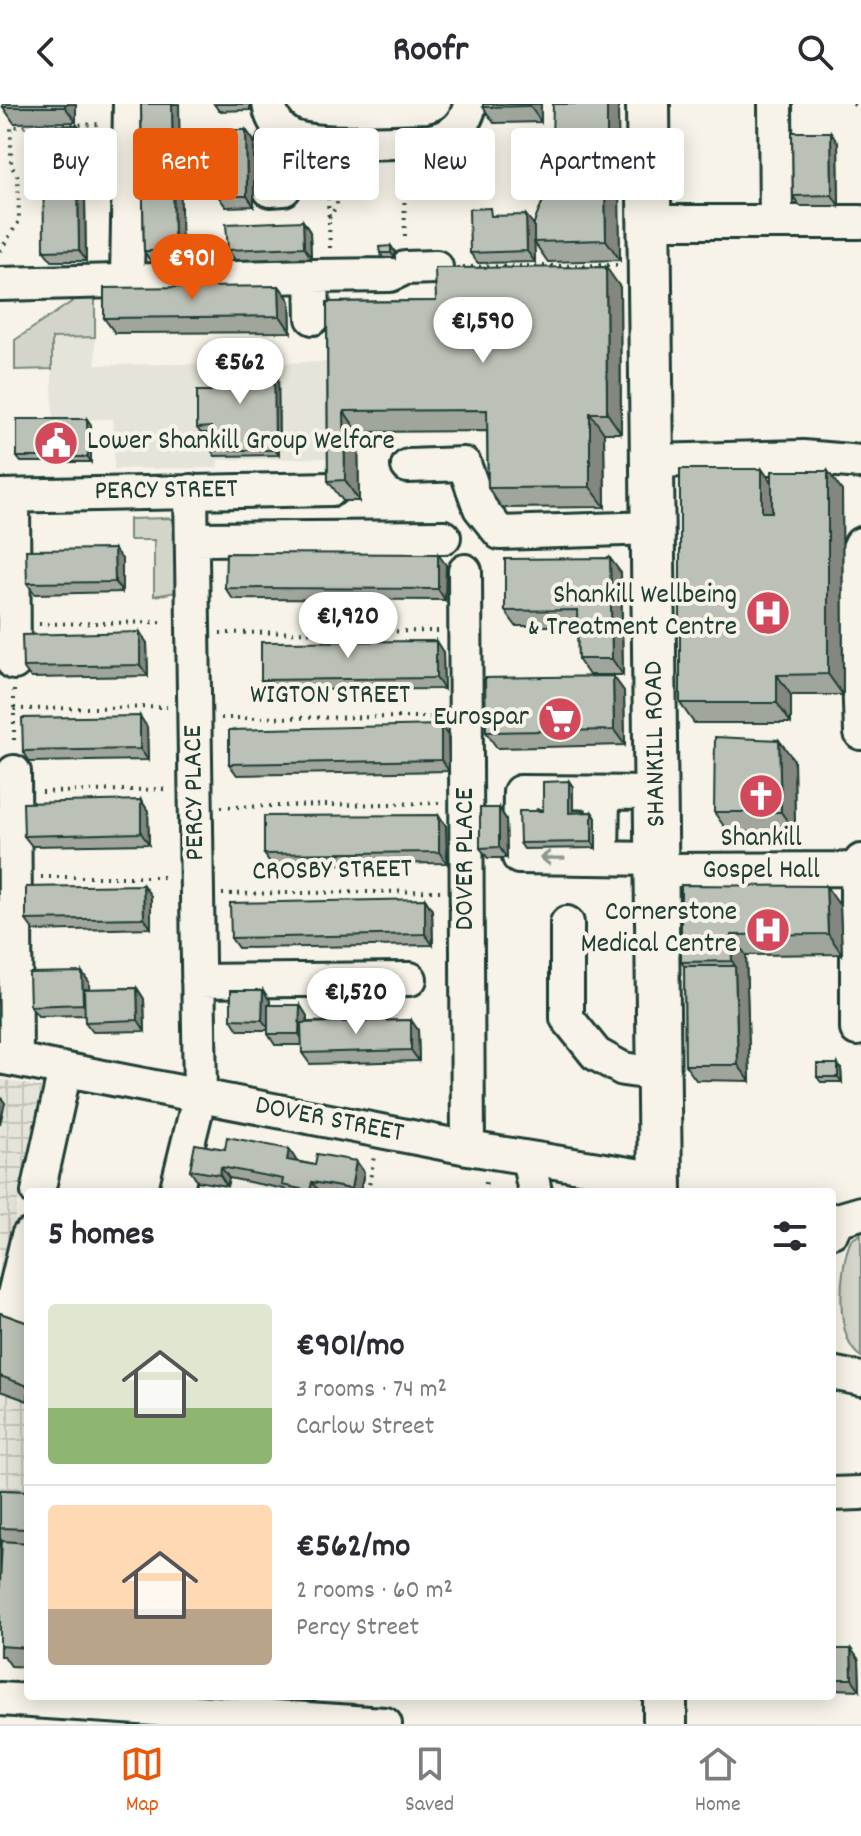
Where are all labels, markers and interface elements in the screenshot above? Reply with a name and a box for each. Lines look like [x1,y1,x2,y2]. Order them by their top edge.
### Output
text: Roofr [393,26,468,78]
icon: back [24,30,68,74]
icon: search [793,30,837,74]
chip: Buy [24,128,117,200]
chip: Rent [133,128,238,200]
chip: Filters [254,128,379,200]
chip: New [395,128,495,200]
chip: Apartment [511,128,684,200]
pin: €901 [145,234,239,302]
text: €901 [169,241,215,278]
pin: €1,590 [418,297,548,365]
text: €1,590 [451,304,515,341]
pin: €562 [193,338,287,406]
text: €562 [215,345,265,382]
public building icon: Lower Shankill Group Welfare [32,419,80,467]
place label: Lower Shankill Group Welfare [87,423,395,463]
street label: PERCY STREET [94,471,238,513]
place label: Shankill Wellbeing & Treatment Centre [528,577,737,649]
hospital icon: Shankill Wellbeing & Treatment Centre [744,589,792,637]
pin: €1,920 [283,592,413,660]
text: €1,920 [317,599,379,636]
street label: SHANKILL ROAD [636,661,678,827]
street label: WIGTON STREET [250,677,410,717]
supermarket icon: Eurospar [536,695,584,743]
place label: Eurospar [433,699,530,739]
street label: PERCY PLACE [175,725,217,861]
church icon: Shankill Gospel Hall [737,772,785,820]
street label: DOVER PLACE [447,787,487,930]
place label: Shankill Gospel Hall [702,820,820,892]
one-way arrow [539,850,566,865]
street label: CROSBY STREET [252,851,412,893]
place label: Cornerstone Medical Centre [580,894,737,966]
hospital icon: Cornerstone Medical Centre [744,906,792,954]
pin: €1,520 [291,968,421,1036]
text: €1,520 [325,975,387,1012]
street label: DOVER STREET [251,1087,407,1155]
text: 5 homes [48,1212,155,1261]
icon: filters [768,1214,812,1258]
text: €901/mo [296,1323,405,1372]
icon: home [112,1336,208,1432]
text: 3 rooms · 74 m² [296,1372,447,1409]
text: Carlow Street [296,1409,434,1446]
text: €562/mo [296,1524,410,1573]
icon: home [112,1537,208,1633]
text: 2 rooms · 60 m² [296,1573,453,1610]
text: Percy Street [296,1610,419,1647]
tab: Map [120,1742,164,1821]
tab: Saved [405,1742,454,1821]
tab: Home [695,1742,741,1821]

